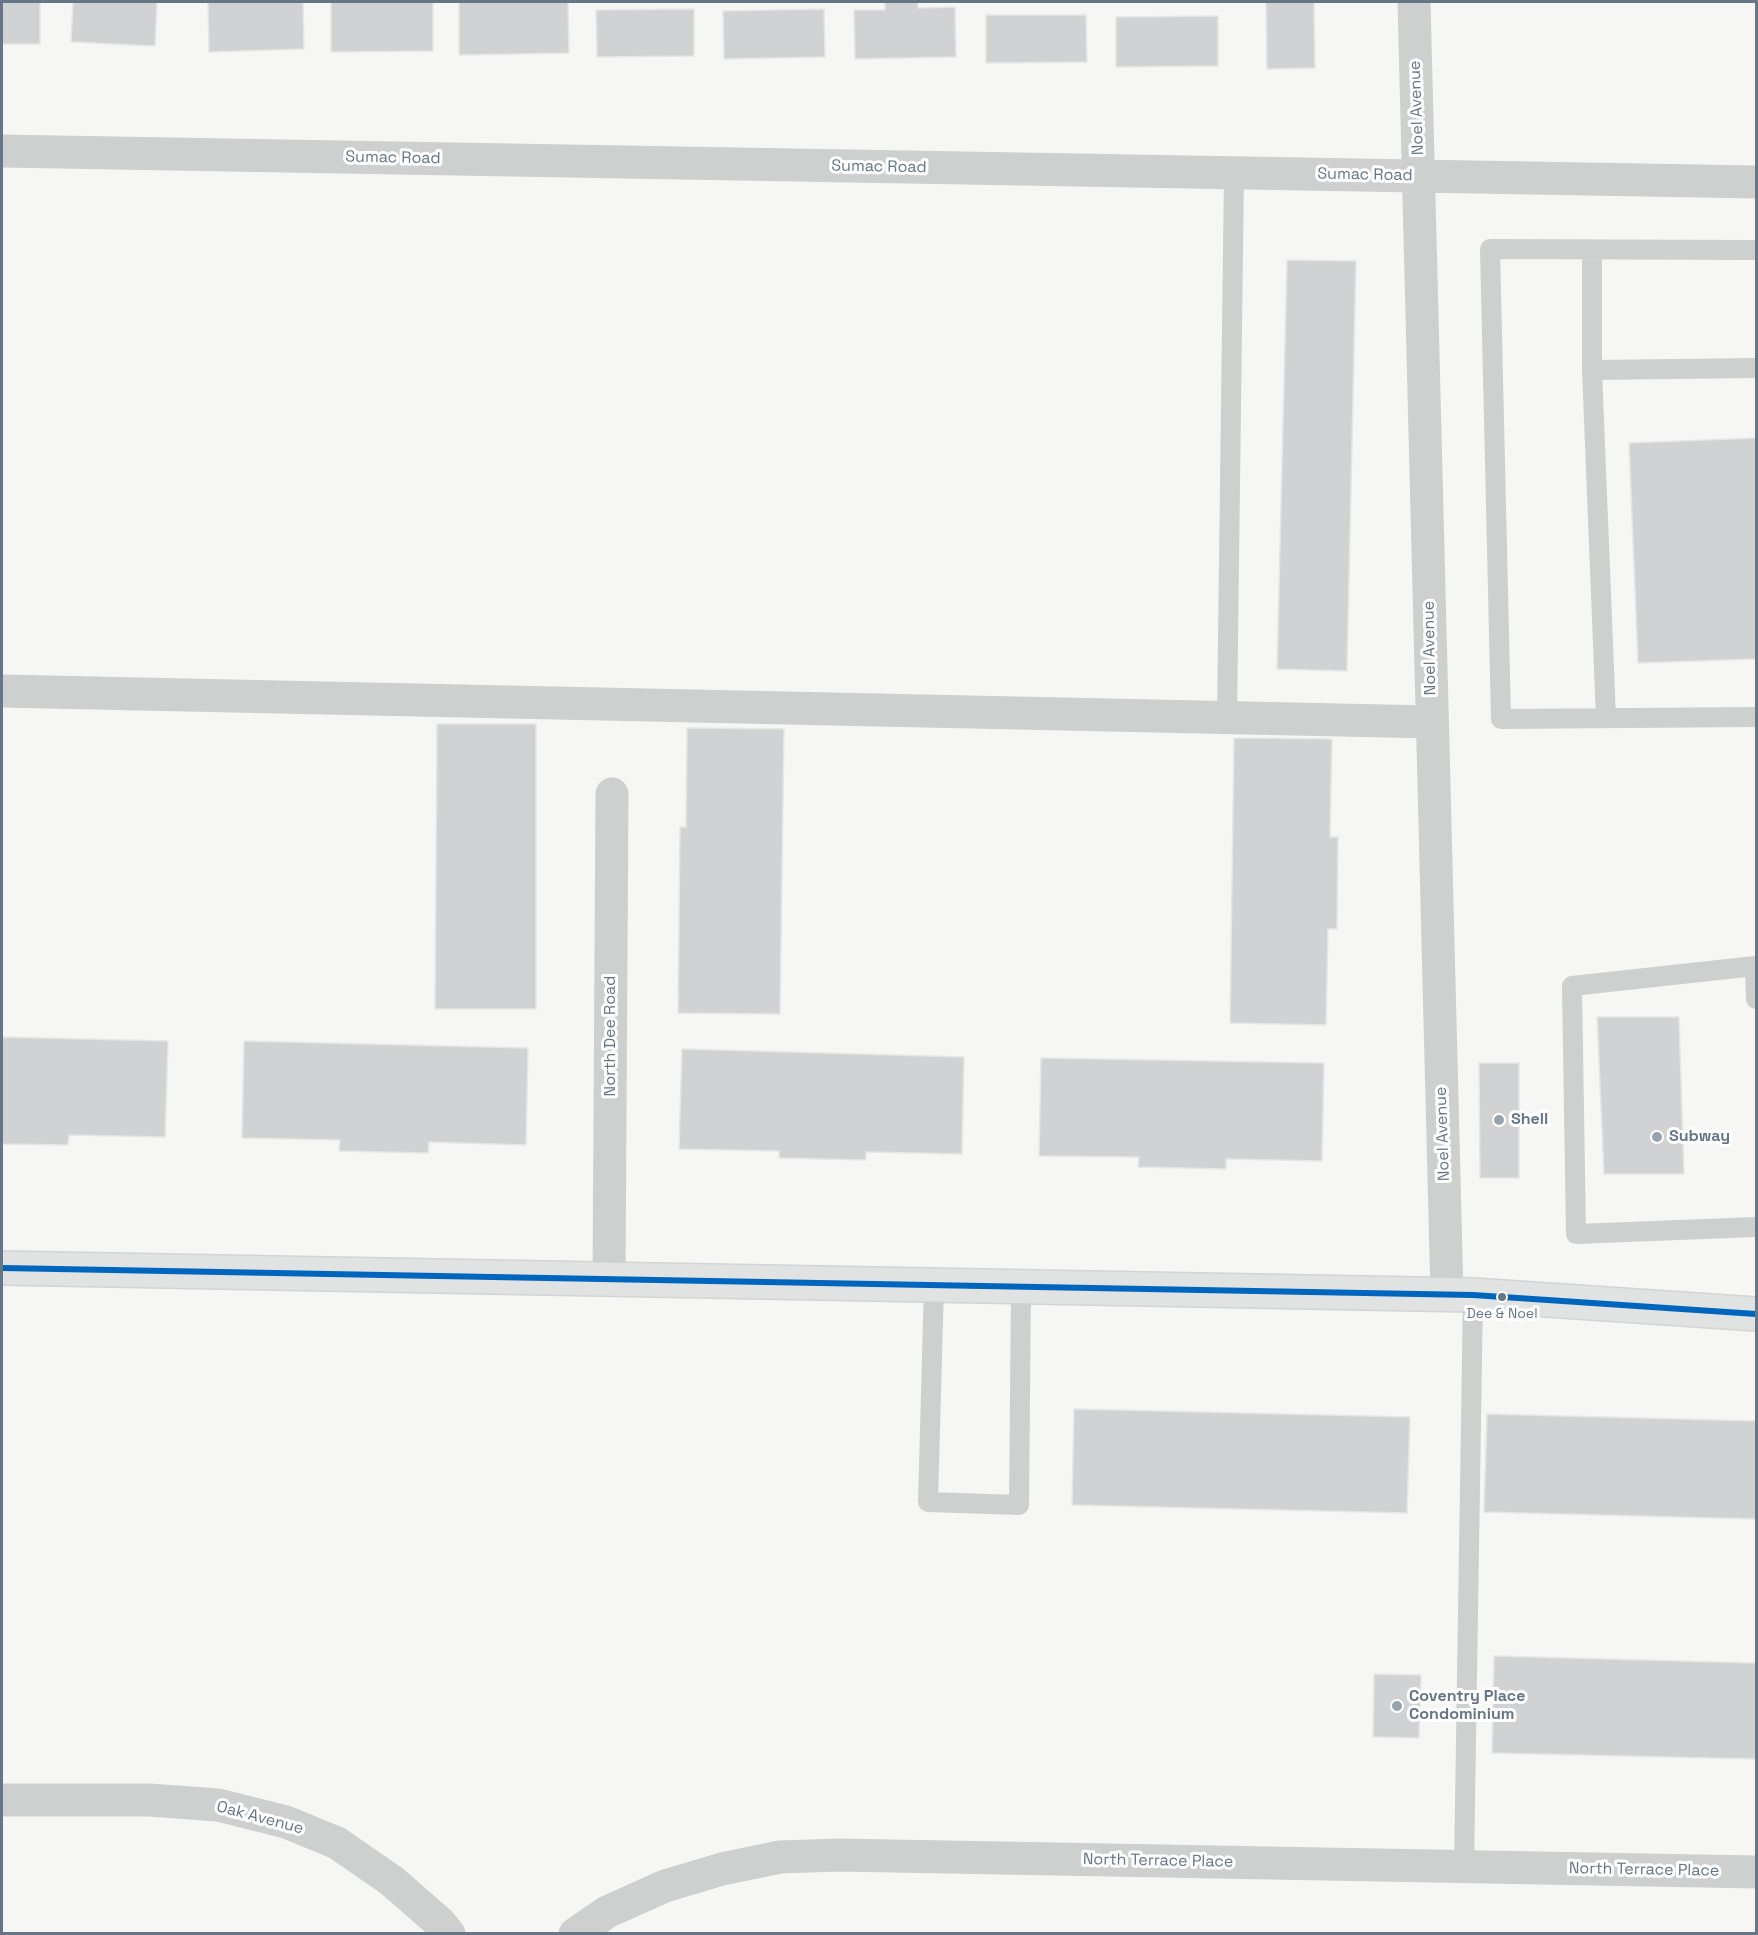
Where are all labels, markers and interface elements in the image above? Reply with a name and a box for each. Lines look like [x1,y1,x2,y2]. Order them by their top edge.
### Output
street label: Noel Avenue [1406,60,1428,156]
street label: Sumac Road [345,148,441,168]
street label: Sumac Road [831,157,927,177]
street label: Sumac Road [1317,165,1413,185]
street label: Noel Avenue [1420,601,1440,695]
street label: North Dee Road [601,976,621,1096]
street label: Noel Avenue [1432,1086,1454,1182]
place label: Shell [1511,1110,1548,1130]
marker: Shell [1492,1113,1506,1127]
place label: Subway [1669,1127,1730,1147]
marker: Subway [1650,1130,1664,1144]
marker: Dee & Noel [1496,1291,1508,1303]
place label: Dee & Noel [1466,1306,1538,1322]
place label: Coventry Place Condominium [1409,1687,1525,1725]
marker: Coventry Place Condominium [1390,1699,1404,1713]
street label: Oak Avenue [214,1797,306,1839]
street label: North Terrace Place [1083,1850,1233,1872]
street label: North Terrace Place [1569,1859,1719,1881]

